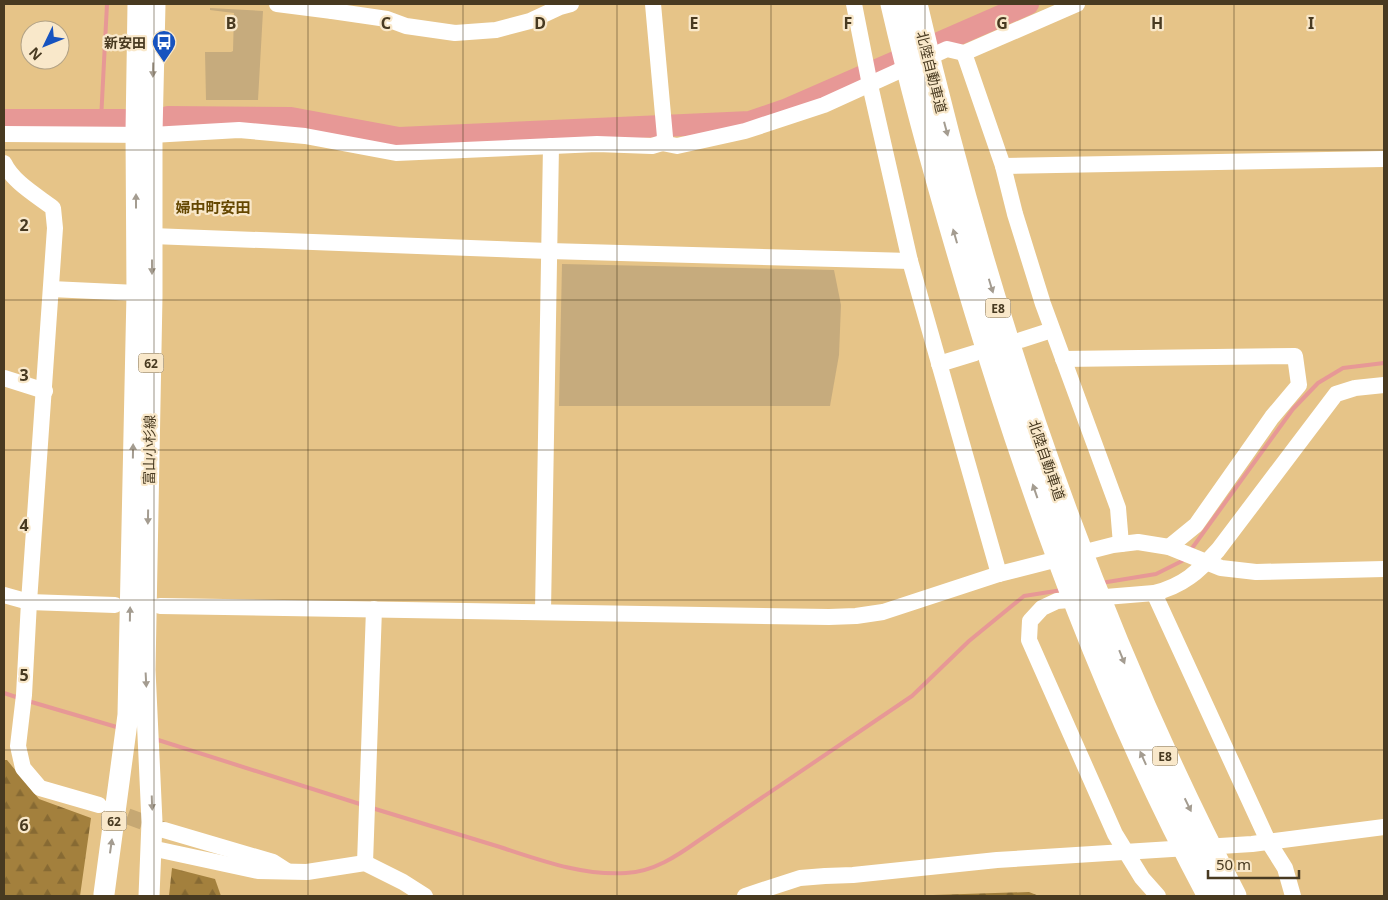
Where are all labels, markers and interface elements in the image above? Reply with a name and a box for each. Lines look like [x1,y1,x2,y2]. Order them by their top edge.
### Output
text: B [226,12,236,34]
text: C [381,12,391,34]
text: D [534,12,546,34]
text: E [690,12,699,34]
text: F [844,12,852,34]
text: G [996,12,1008,34]
text: H [1151,12,1163,34]
text: I [1308,12,1314,34]
north arrow [20,20,70,70]
bus stop icon: 新安田 [151,29,177,63]
street label: 北陸自動車道 [913,29,951,115]
place label: 新安田 [104,33,146,52]
text: N [24,44,46,65]
one-way arrow [149,62,157,78]
one-way arrow [942,122,950,137]
one-way arrow [132,193,140,209]
district label: 婦中町安田 [175,197,251,217]
text: 2 [19,214,29,236]
one-way arrow [950,229,958,244]
one-way arrow [148,260,156,276]
one-way arrow [987,278,995,293]
road number: E8 [986,298,1010,318]
road number: 62 [138,353,164,372]
text: 3 [19,364,29,386]
street label: 富山小杉線 [139,415,159,485]
street label: 北陸自動車道 [1024,417,1070,503]
one-way arrow [129,443,137,459]
one-way arrow [1031,484,1038,499]
one-way arrow [143,510,151,526]
text: 4 [19,514,29,536]
one-way arrow [126,606,134,622]
one-way arrow [1118,650,1126,665]
text: 5 [19,664,29,686]
one-way arrow [142,672,150,688]
road number: E8 [1152,746,1178,766]
one-way arrow [1138,751,1146,765]
one-way arrow [148,796,156,812]
one-way arrow [1184,798,1192,813]
road number: 62 [102,811,126,830]
text: 6 [19,814,29,836]
one-way arrow [107,837,115,853]
scale bar [1208,848,1299,880]
text: 50 m [1216,854,1251,874]

